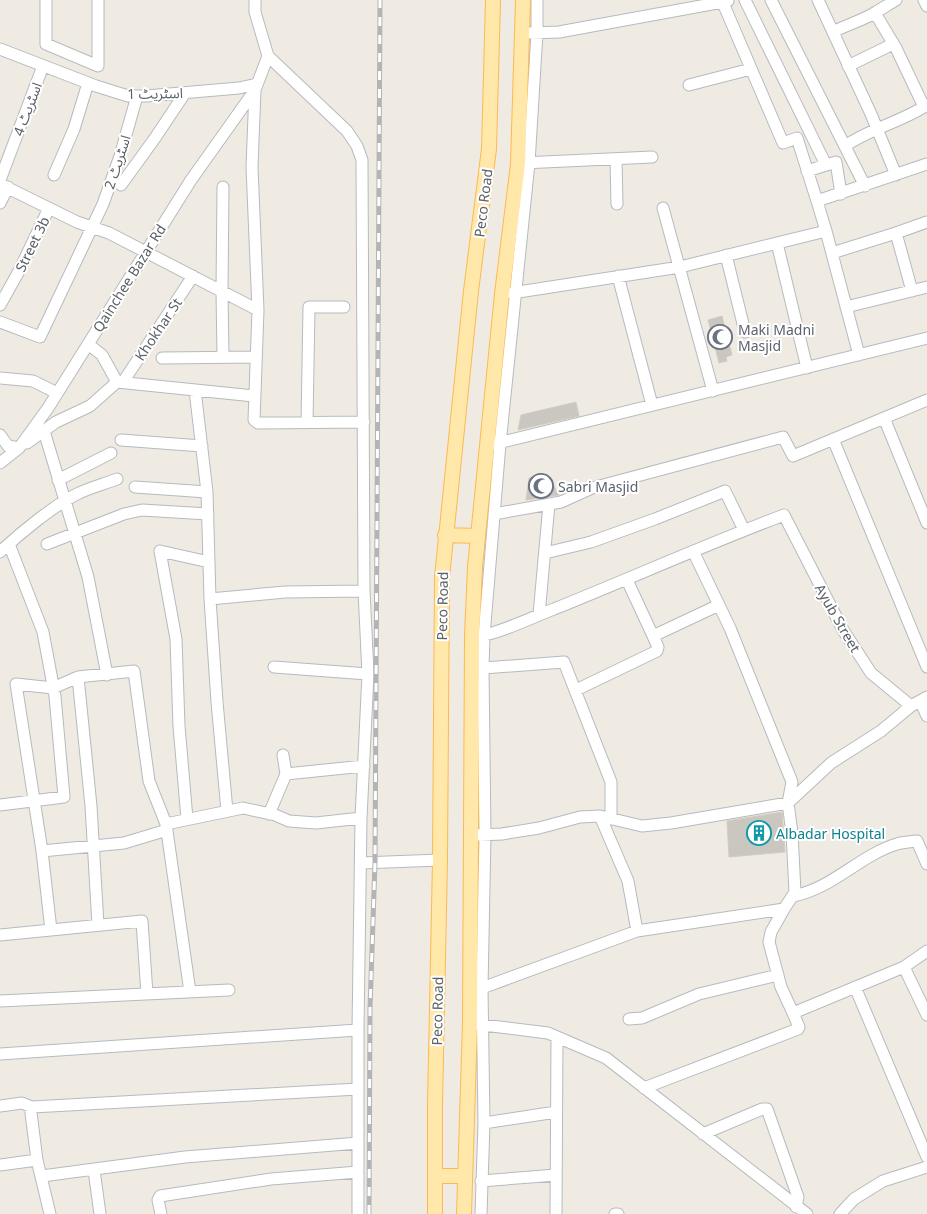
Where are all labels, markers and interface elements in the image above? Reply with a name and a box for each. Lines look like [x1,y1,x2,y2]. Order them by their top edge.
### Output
street label: اسٹریٹ 4 [8,80,46,138]
street label: اسٹریٹ 1 [127,83,183,103]
street label: اسٹریٹ 2 [99,133,135,191]
street label: Peco Road [469,168,497,238]
street label: Street 3b [10,213,54,275]
street label: Qainchee Bazar Rd [88,220,170,336]
street label: Khokhar St [130,294,186,364]
place label: Maki Madni Masjid [738,320,815,355]
mosque icon: Maki Madni Masjid [707,324,733,350]
mosque icon: Sabri Masjid [528,473,554,499]
place label: Sabri Masjid [558,477,638,496]
street label: Peco Road [432,571,452,641]
street label: Ayub Street [811,580,865,656]
building icon: Albadar Hospital [746,820,772,846]
place label: Albadar Hospital [776,824,885,843]
street label: Peco Road [427,976,447,1046]

